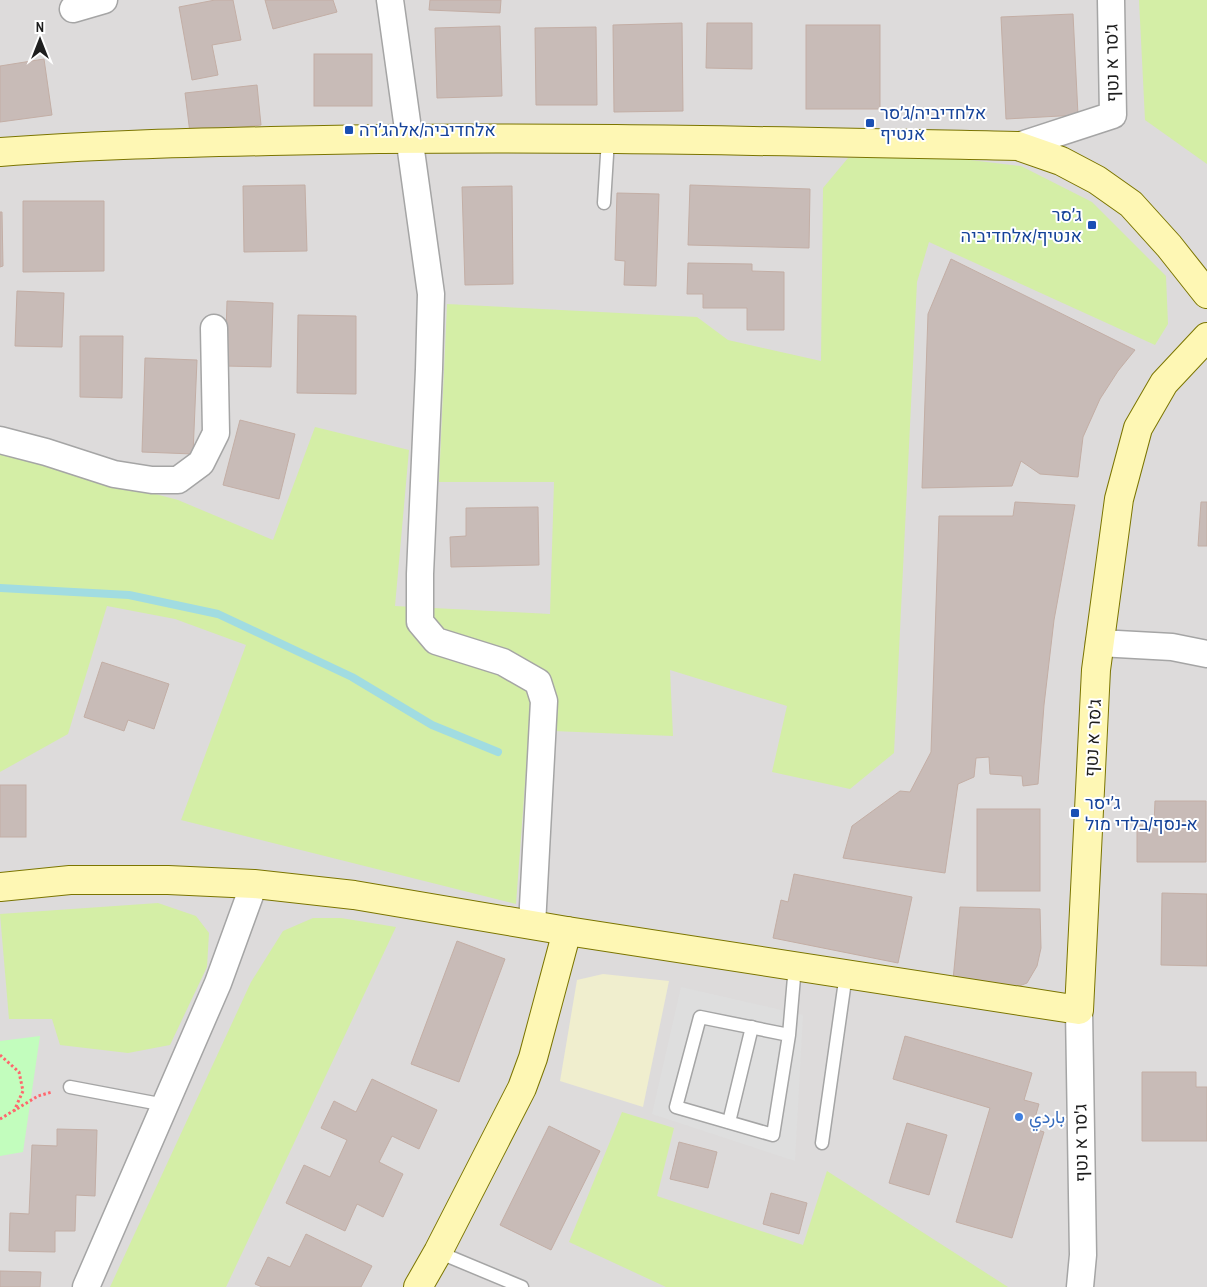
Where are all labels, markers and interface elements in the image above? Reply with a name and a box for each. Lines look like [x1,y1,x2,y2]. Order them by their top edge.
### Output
north arrow [15,15,65,65]
text: N [36,18,44,36]
street label: ג'סר א נטף [1098,24,1125,102]
place label: אלחדיביה/ג׳סר אנטיף [880,100,986,146]
place label: אלחדיביה/אלהג׳רה [359,117,496,142]
marker: אלחדיביה/ג׳סר אנטיף [864,117,876,129]
marker: אלחדיביה/אלהג׳רה [343,124,355,136]
place label: ג׳סר אנטיף/אלחדיביה [961,202,1082,248]
marker: ג׳סר אנטיף/אלחדיביה [1086,219,1098,231]
street label: ג'סר א נטף [1078,698,1107,778]
place label: ג׳יסר א-נסף/בלדי מול [1085,790,1198,836]
marker: ג׳יסר א-נסף/בלדי מול [1069,807,1081,819]
place label: باردي [1029,1104,1065,1132]
street label: ג'סר א נטף [1067,1104,1094,1182]
marker: باردي [1013,1111,1025,1123]

